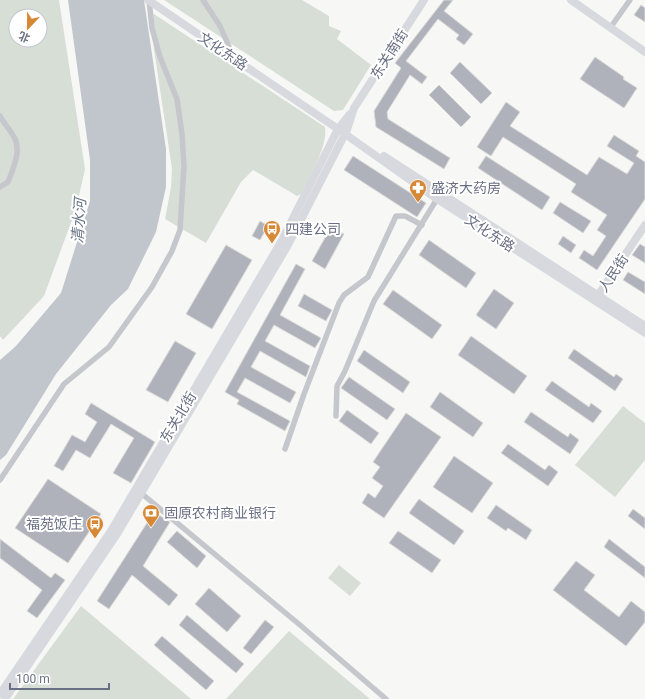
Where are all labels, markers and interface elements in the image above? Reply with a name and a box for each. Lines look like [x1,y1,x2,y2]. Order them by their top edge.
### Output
north arrow [8,8,48,48]
street label: 东关南街 [367,26,411,82]
text: 北 [17,29,32,45]
street label: 文化东路 [195,29,251,73]
pharmacy icon: 盛济大药房 [408,178,428,203]
place label: 盛济大药房 [431,180,501,196]
water label: 清水河 [68,195,90,244]
street label: 文化东路 [462,211,518,255]
bus stop icon: 四建公司 [262,219,282,244]
place label: 四建公司 [285,221,341,237]
street label: 人民街 [595,251,631,295]
street label: 东关北街 [157,389,199,445]
bank icon: 固原农村商业银行 [141,503,161,528]
place label: 固原农村商业银行 [164,505,276,521]
bus stop icon: 福苑饭庄 [85,514,105,539]
place label: 福苑饭庄 [26,516,82,532]
scale bar [10,665,109,691]
text: 100 m [16,672,50,686]

